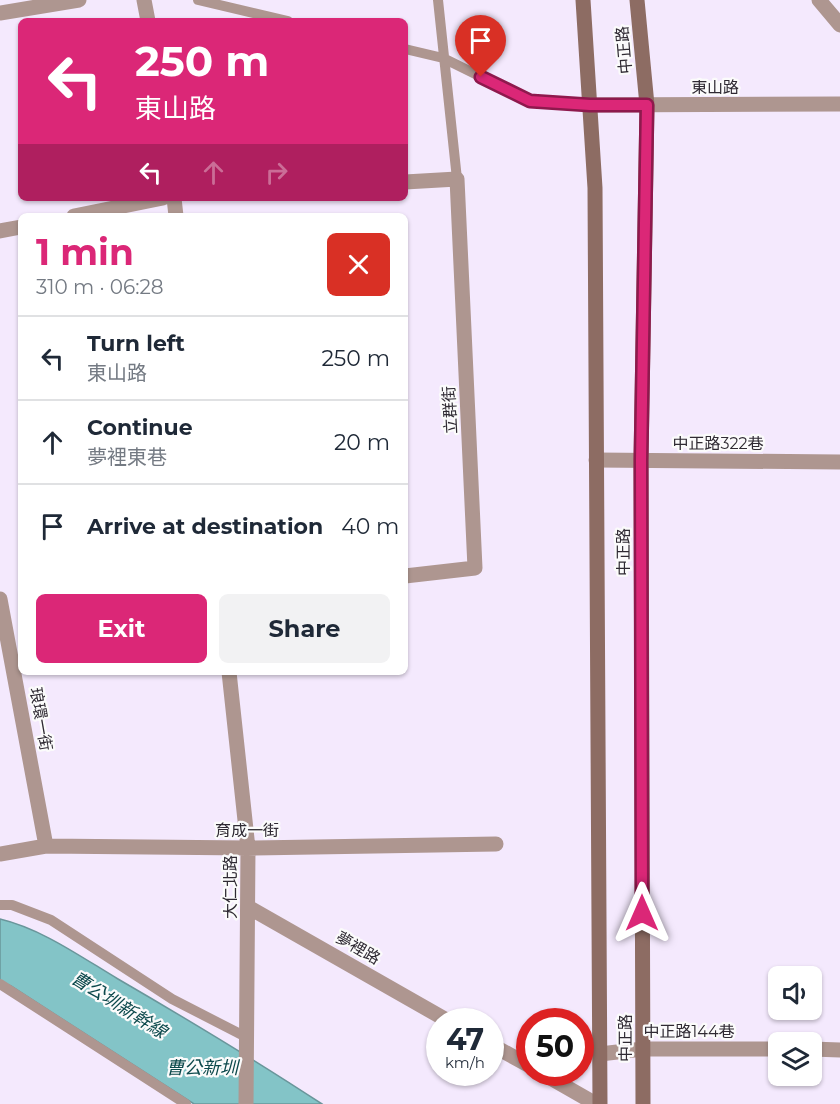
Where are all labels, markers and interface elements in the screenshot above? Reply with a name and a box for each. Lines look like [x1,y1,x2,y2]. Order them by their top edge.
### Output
pin [455,15,506,77]
icon: arrive [464,24,497,57]
street label: 中正路 [612,25,636,75]
text: 250 m [135,35,269,87]
icon: left [36,42,114,120]
street label: 東山路 [691,78,739,97]
text: 東山路 [135,92,216,125]
icon: left [134,156,167,189]
icon: ahead [197,156,230,189]
icon: right [260,156,293,189]
text: 1 min [36,230,134,274]
button: close [327,233,390,296]
text: 310 m · 06:28 [36,275,164,299]
text: Turn left [87,330,185,357]
icon: left [36,342,69,375]
text: 250 m [321,345,390,372]
text: 東山路 [87,361,147,385]
street label: 立群街 [439,386,461,434]
text: Continue [87,414,193,441]
icon: ahead [36,426,69,459]
text: 20 m [334,429,390,456]
street label: 中正路322巷 [672,434,764,453]
text: 夢裡東巷 [87,445,167,469]
icon: arrive [36,510,69,543]
text: Arrive at destination [87,513,323,540]
text: 40 m [341,513,399,540]
street label: 中正路 [614,528,633,576]
button: Exit [36,594,207,663]
button: Share [219,594,390,663]
street label: 琅環一街 [26,686,56,752]
street label: 育成一街 [215,821,279,840]
street label: 大仁北路 [221,855,240,919]
position arrow [610,881,674,945]
street label: 夢裡路 [332,928,384,968]
map controls [768,966,822,1086]
button: sound [768,966,822,1020]
water label: 曹公圳新幹線 [67,967,172,1044]
speed limit sign: 50 [516,1008,594,1086]
street label: 中正路 [616,1014,635,1062]
text: 47 [446,1021,484,1058]
street label: 中正路144巷 [644,1022,734,1041]
button: layers [768,1032,822,1086]
text: km/h [445,1053,485,1072]
water label: 曹公新圳 [166,1057,241,1079]

